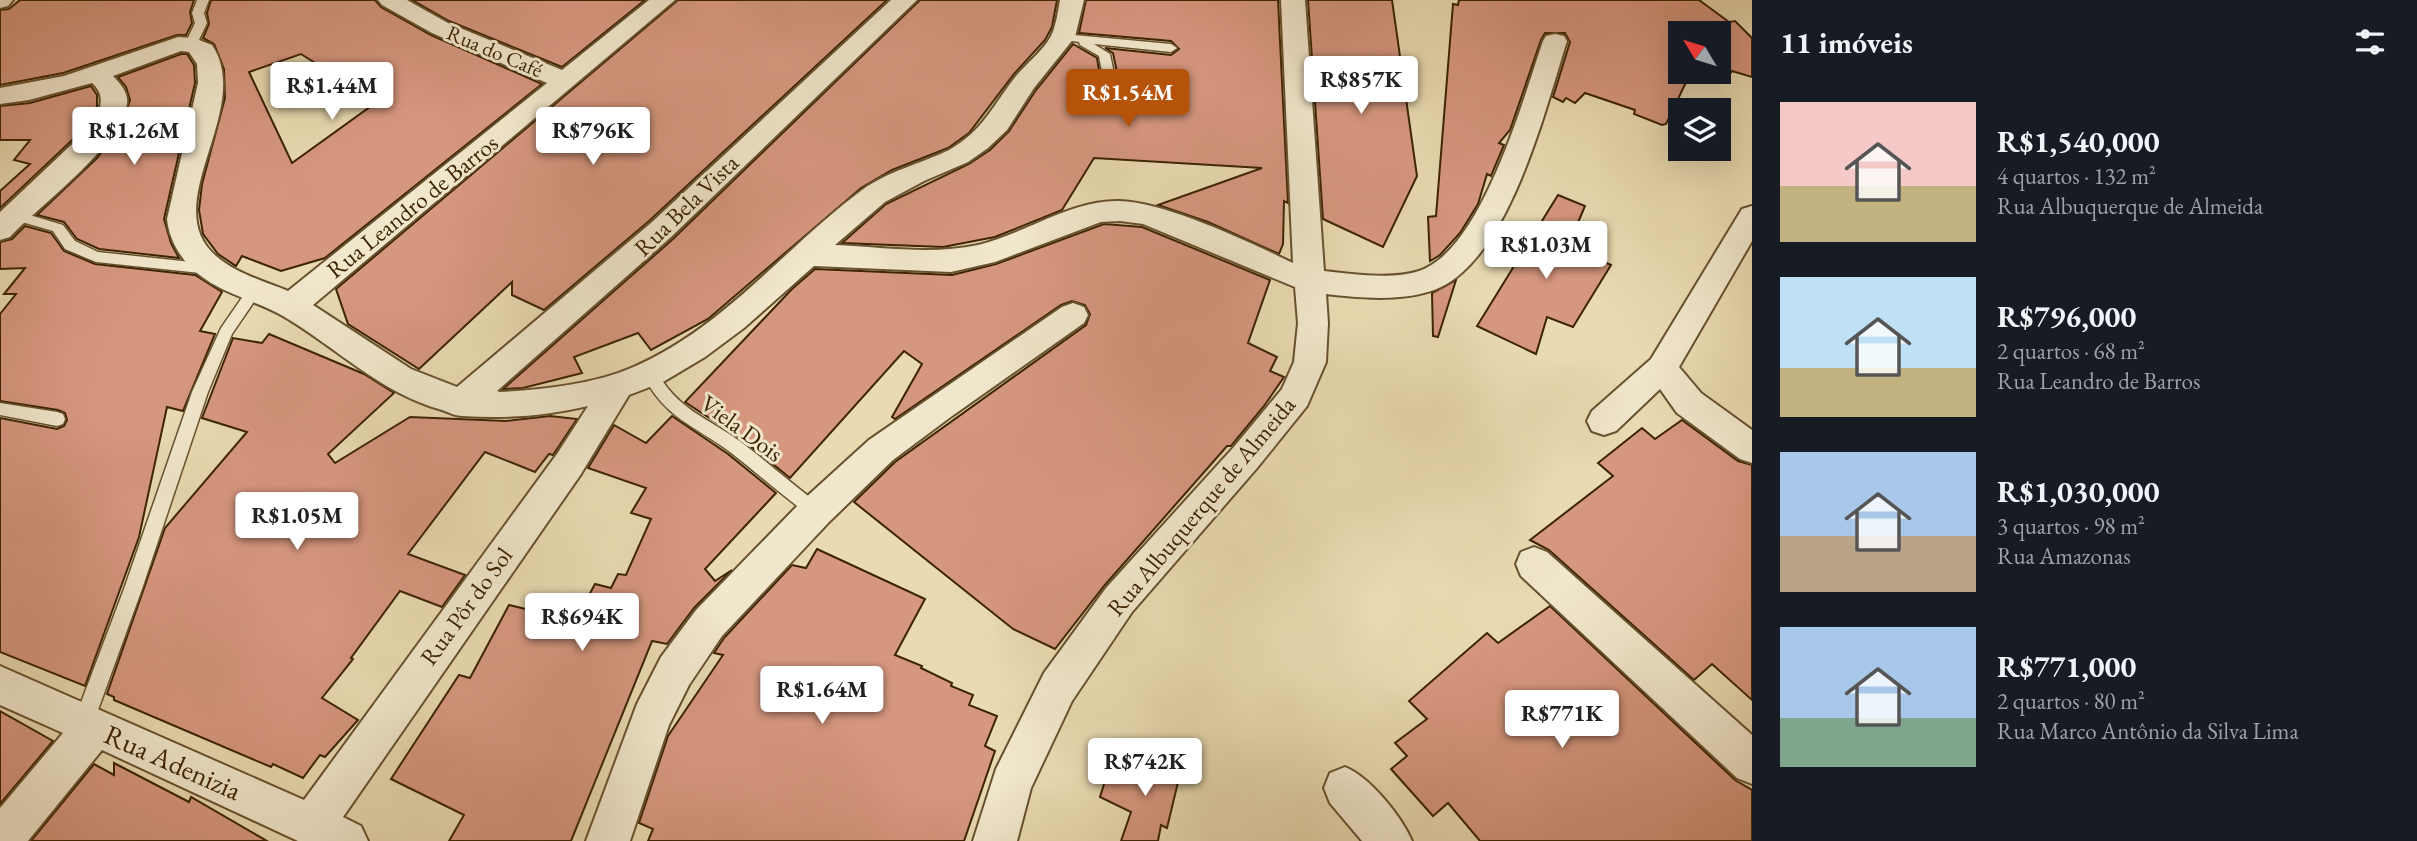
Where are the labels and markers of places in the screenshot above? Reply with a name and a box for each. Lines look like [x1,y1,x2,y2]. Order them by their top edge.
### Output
pin: R$857K [1304,57,1418,116]
pin: R$1.44M [267,62,397,122]
pin: R$1.54M [1063,69,1193,129]
pin: R$1.26M [69,108,199,167]
pin: R$796K [536,108,650,167]
pin: R$1.03M [1481,222,1611,281]
pin: R$1.05M [232,492,362,552]
pin: R$694K [525,594,639,653]
pin: R$1.64M [757,666,887,726]
pin: R$771K [1505,690,1619,750]
pin: R$742K [1088,738,1202,798]

